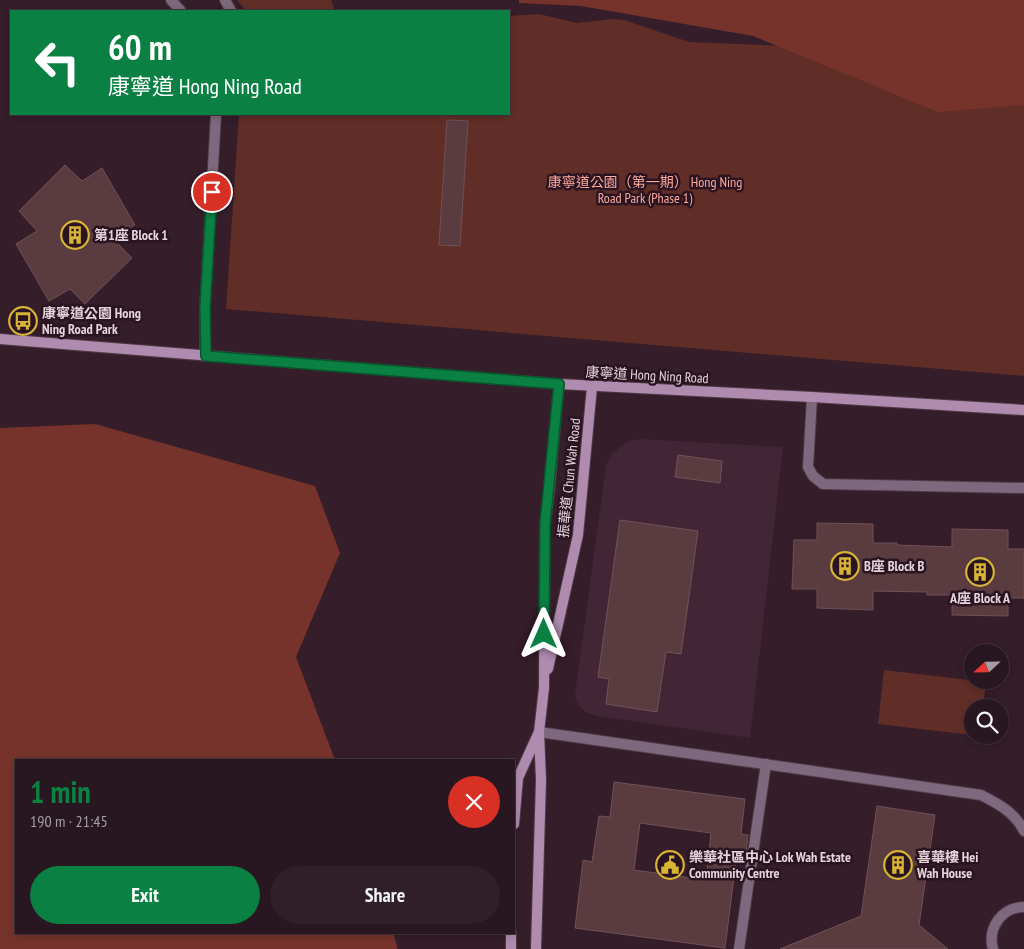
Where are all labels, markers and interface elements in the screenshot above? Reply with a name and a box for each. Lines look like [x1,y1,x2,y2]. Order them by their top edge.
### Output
text: 60 m [108,24,172,70]
icon: left [25,30,90,95]
text: 康寧道 Hong Ning Road [108,72,302,100]
pin [191,171,233,213]
park label: 康寧道公園（第一期） Hong Ning Road Park (Phase 1) [548,173,742,207]
icon: arrive [198,178,226,206]
building icon: 第1座 Block 1 [60,220,90,250]
place label: 第1座 Block 1 [94,226,168,244]
place label: 康寧道公園 Hong Ning Road Park [42,304,141,338]
bus stop icon: 康寧道公園 Hong Ning Road Park [8,306,38,336]
street label: 康寧道 Hong Ning Road [585,363,709,387]
street label: 振華道 Chun Wah Road [554,417,584,539]
building icon: B座 Block B [830,551,860,581]
place label: B座 Block B [864,557,924,575]
building icon: A座 Block A [965,557,995,587]
place label: A座 Block A [949,589,1011,607]
position arrow [517,607,569,659]
north arrow [964,644,1009,689]
map controls [964,644,1009,744]
button: search [964,699,1009,744]
text: 1 min [30,772,91,811]
button: close [448,776,500,828]
text: 190 m · 21:45 [30,811,108,831]
place label: 樂華社區中心 Lok Wah Estate Community Centre [689,848,851,882]
place label: 喜華樓 Hei Wah House [916,848,978,882]
public building icon: 樂華社區中心 Lok Wah Estate Community Centre [655,850,685,880]
building icon: 喜華樓 Hei Wah House [883,850,913,880]
button: Exit [30,866,260,924]
button: Share [270,866,500,924]

